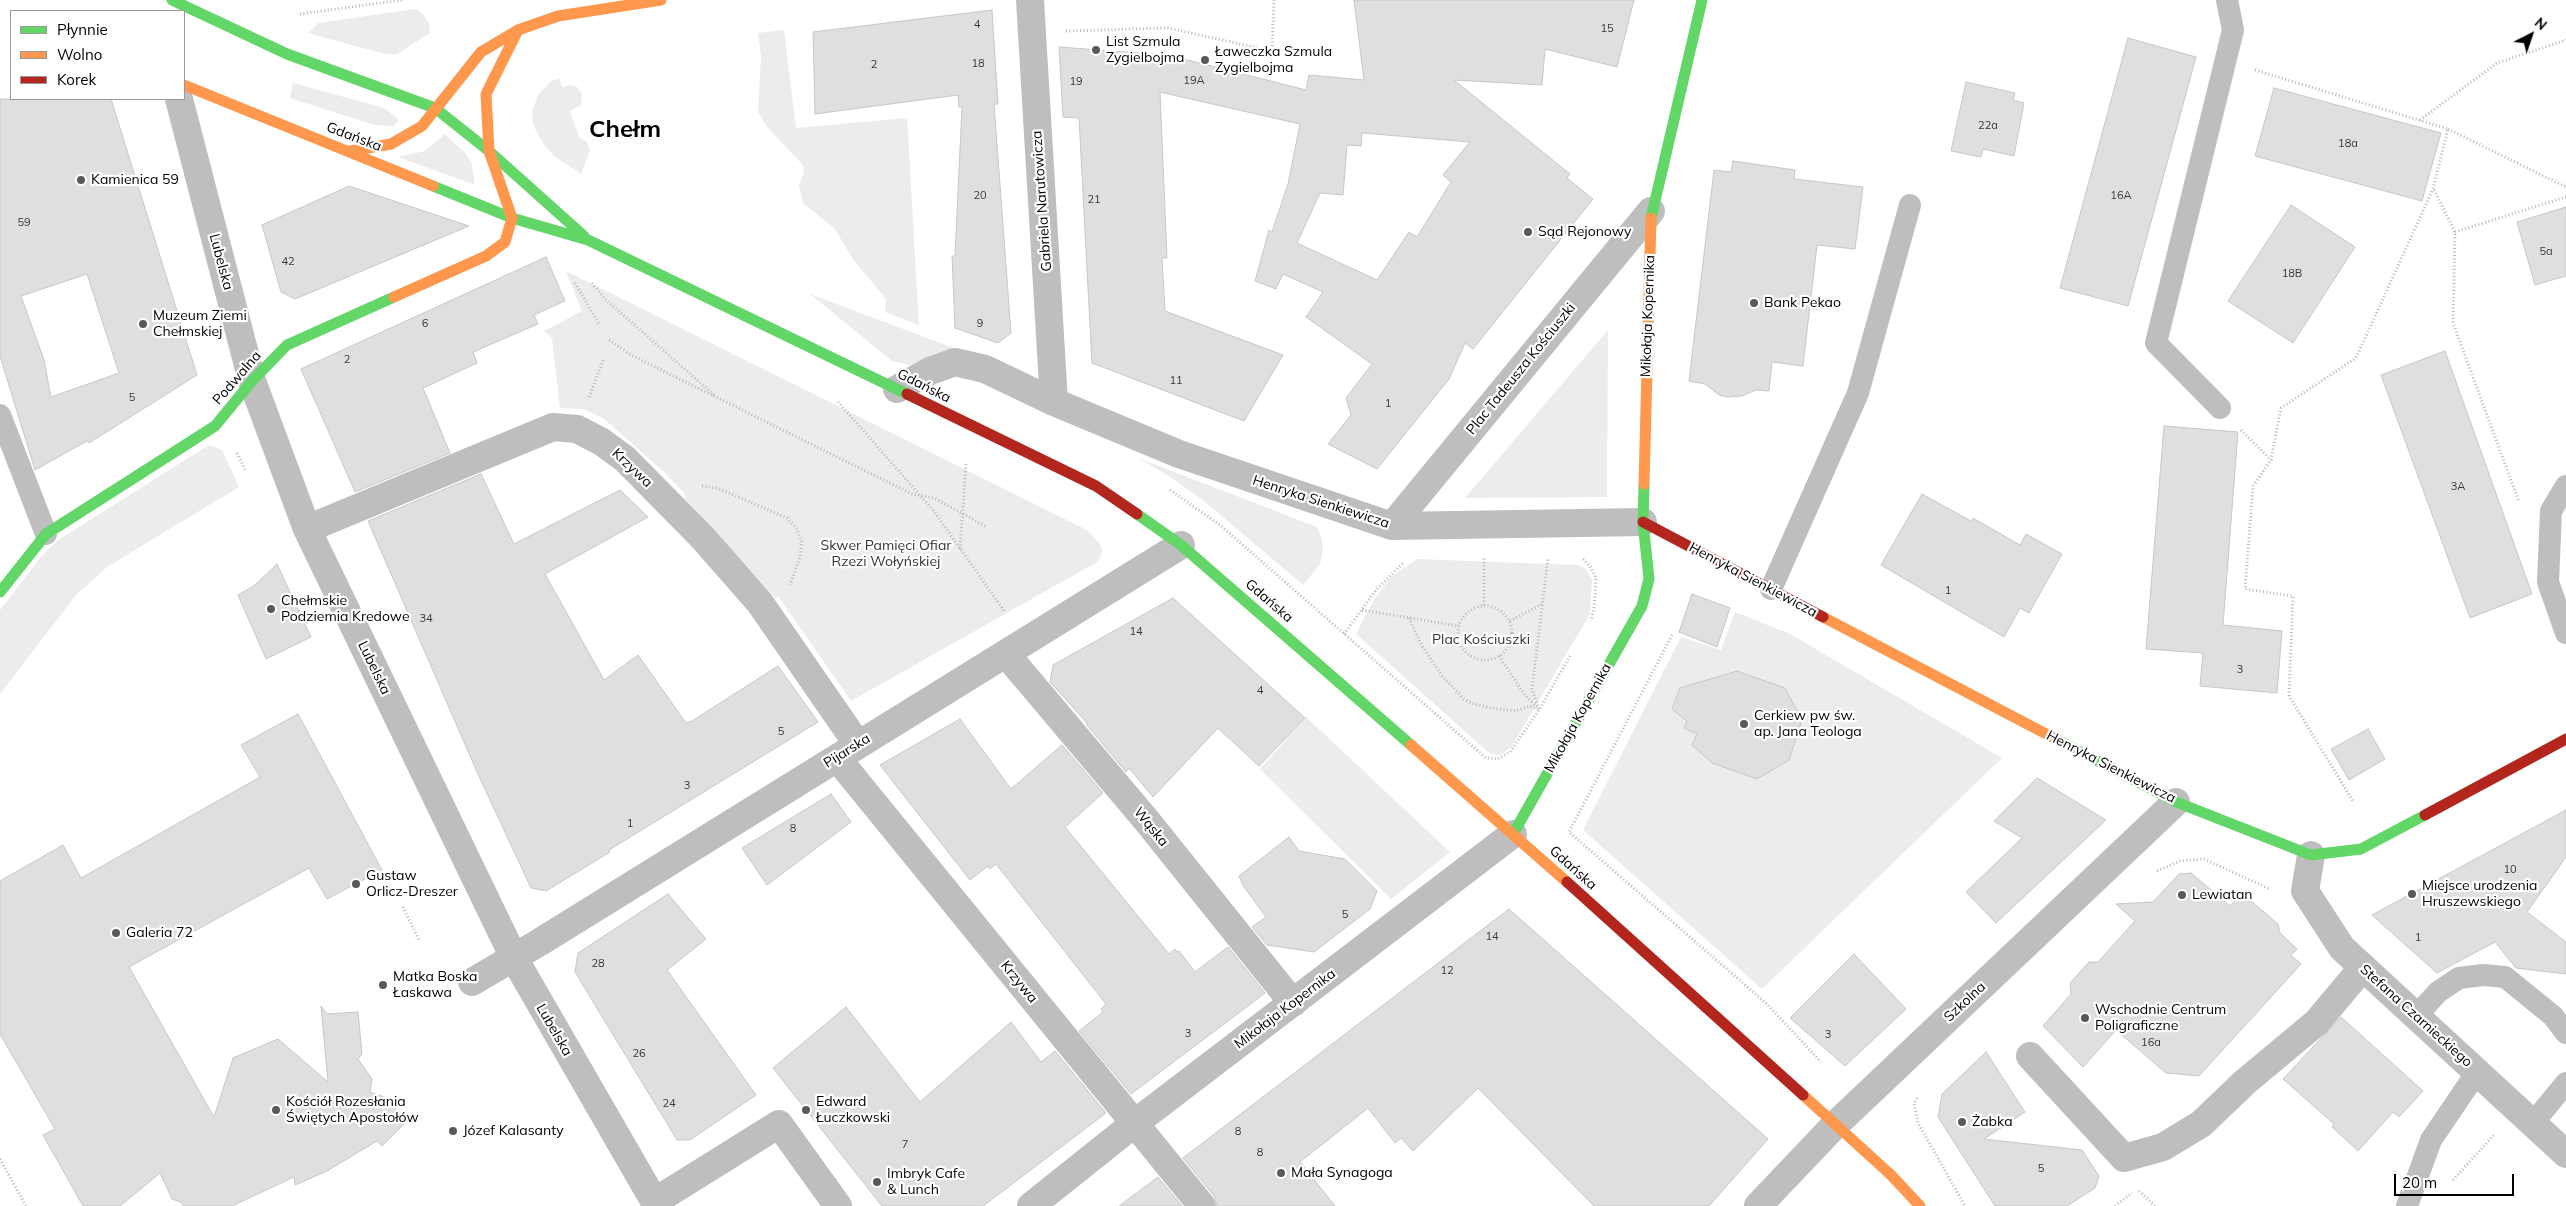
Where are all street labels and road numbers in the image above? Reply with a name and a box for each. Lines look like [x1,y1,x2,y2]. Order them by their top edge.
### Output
street label: Gdańska [324,119,384,155]
street label: Gabriela Narutowicza [1029,130,1055,272]
street label: Lubelska [205,232,237,292]
street label: Mikołaja Kopernika [1637,255,1659,377]
street label: Plac Tadeusza Kościuszki [1463,300,1579,438]
street label: Podwalna [209,348,265,408]
street label: Gdańska [894,365,954,407]
street label: Krzywa [608,445,656,491]
street label: Henryka Sienkiewicza [1251,472,1391,532]
street label: Henryka Sienkiewicza [1686,539,1820,621]
street label: Gdańska [1242,576,1296,626]
street label: Lubelska [354,639,394,697]
street label: Mikołaja Kopernika [1541,660,1615,776]
street label: Henryka Sienkiewicza [2044,727,2178,807]
street label: Pijarska [821,730,873,772]
street label: Wąska [1130,804,1172,850]
street label: Gdańska [1546,842,1600,894]
street label: Krzywa [997,958,1041,1006]
street label: Stefana Czarnieckiego [2356,961,2476,1071]
street label: Mikołaja Kopernika [1231,965,1339,1053]
street label: Szkolna [1941,978,1989,1026]
street label: Lubelska [532,1001,576,1059]

